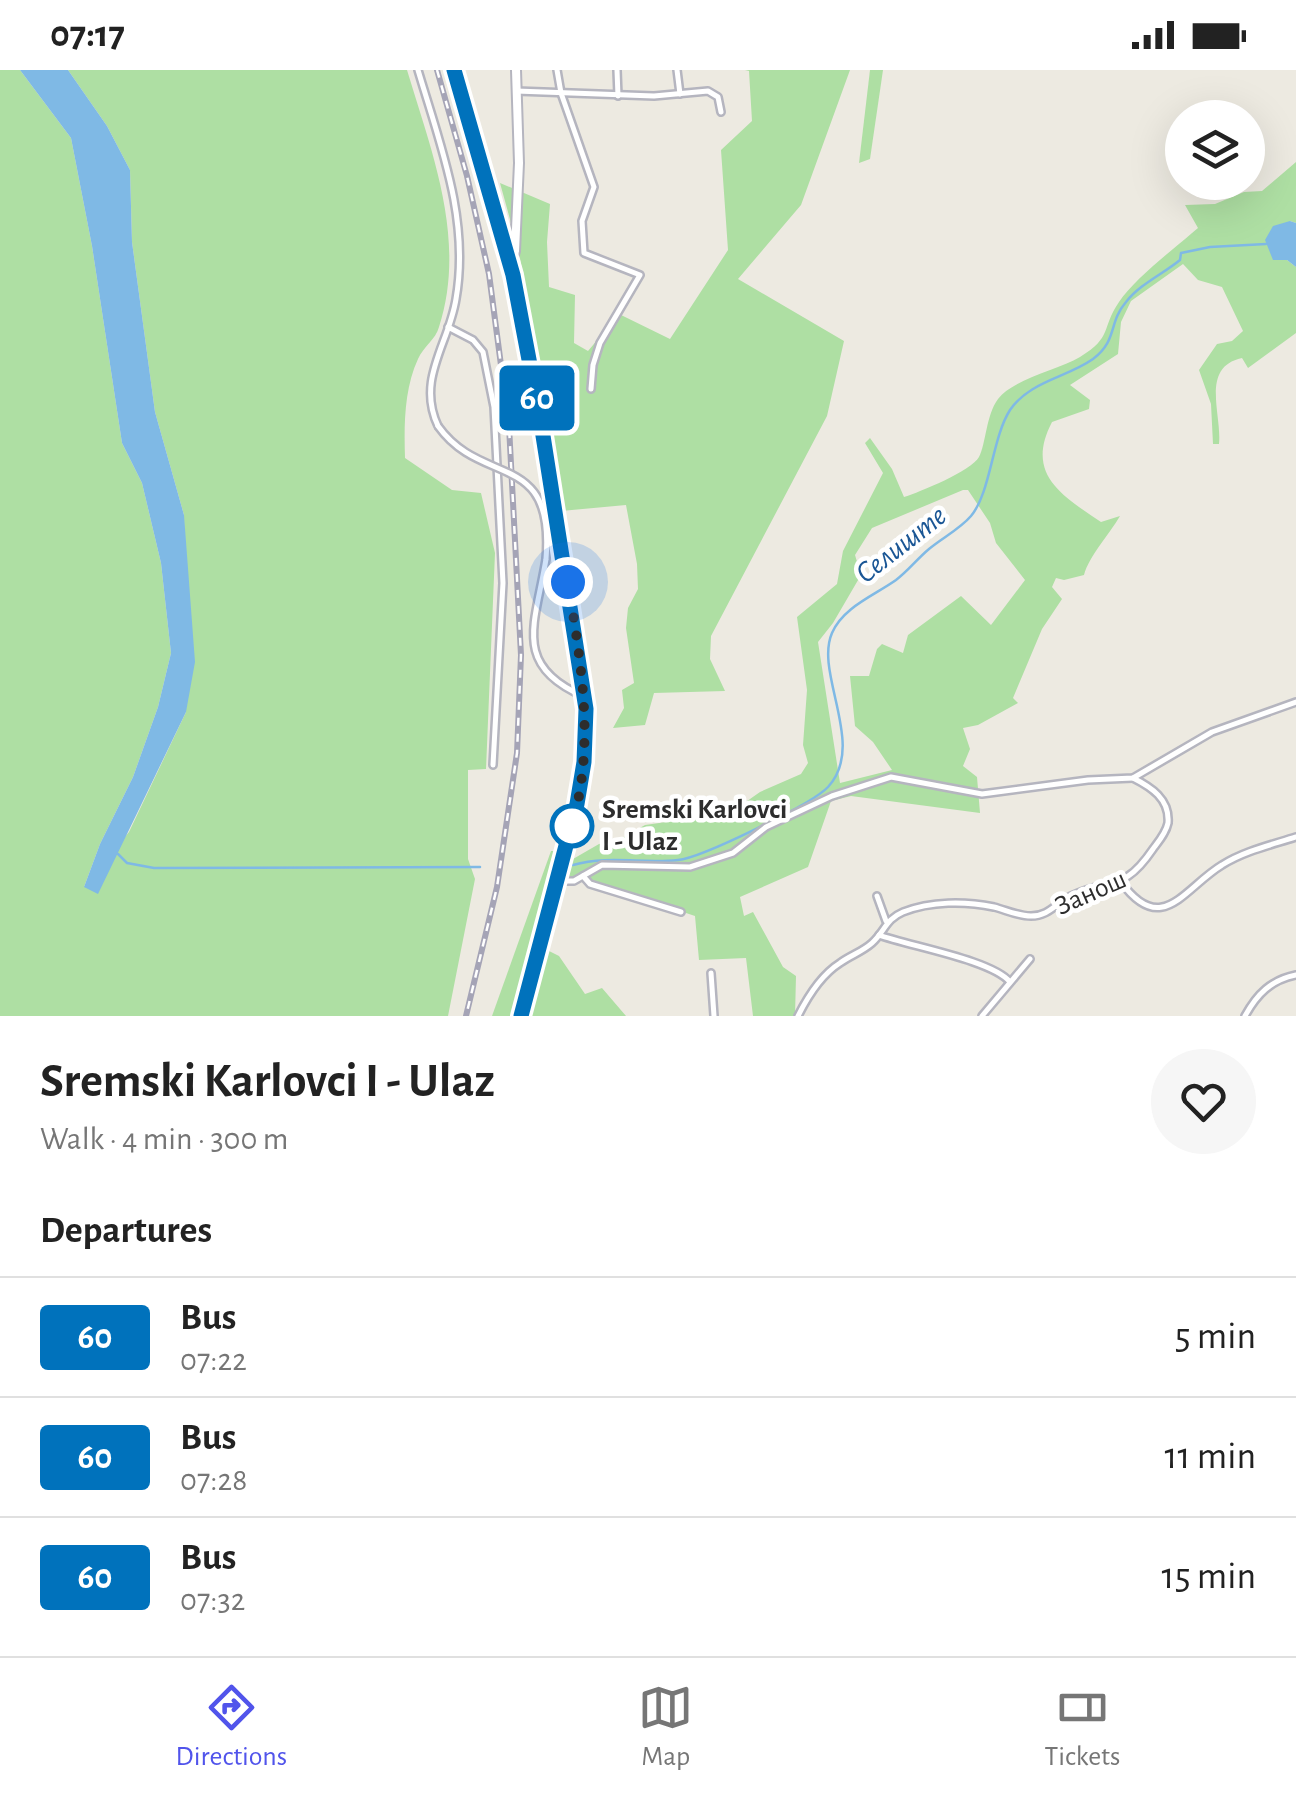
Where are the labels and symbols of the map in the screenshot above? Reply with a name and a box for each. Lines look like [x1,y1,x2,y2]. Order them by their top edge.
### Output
line badge: 60 [492,366,582,430]
water label: Селиште [850,501,952,589]
your location [543,557,593,607]
place label: Sremski Karlovci I - Ulaz [602,796,787,856]
marker: Sremski Karlovci I - Ulaz [551,805,593,847]
street label: Занош [1051,865,1131,921]

